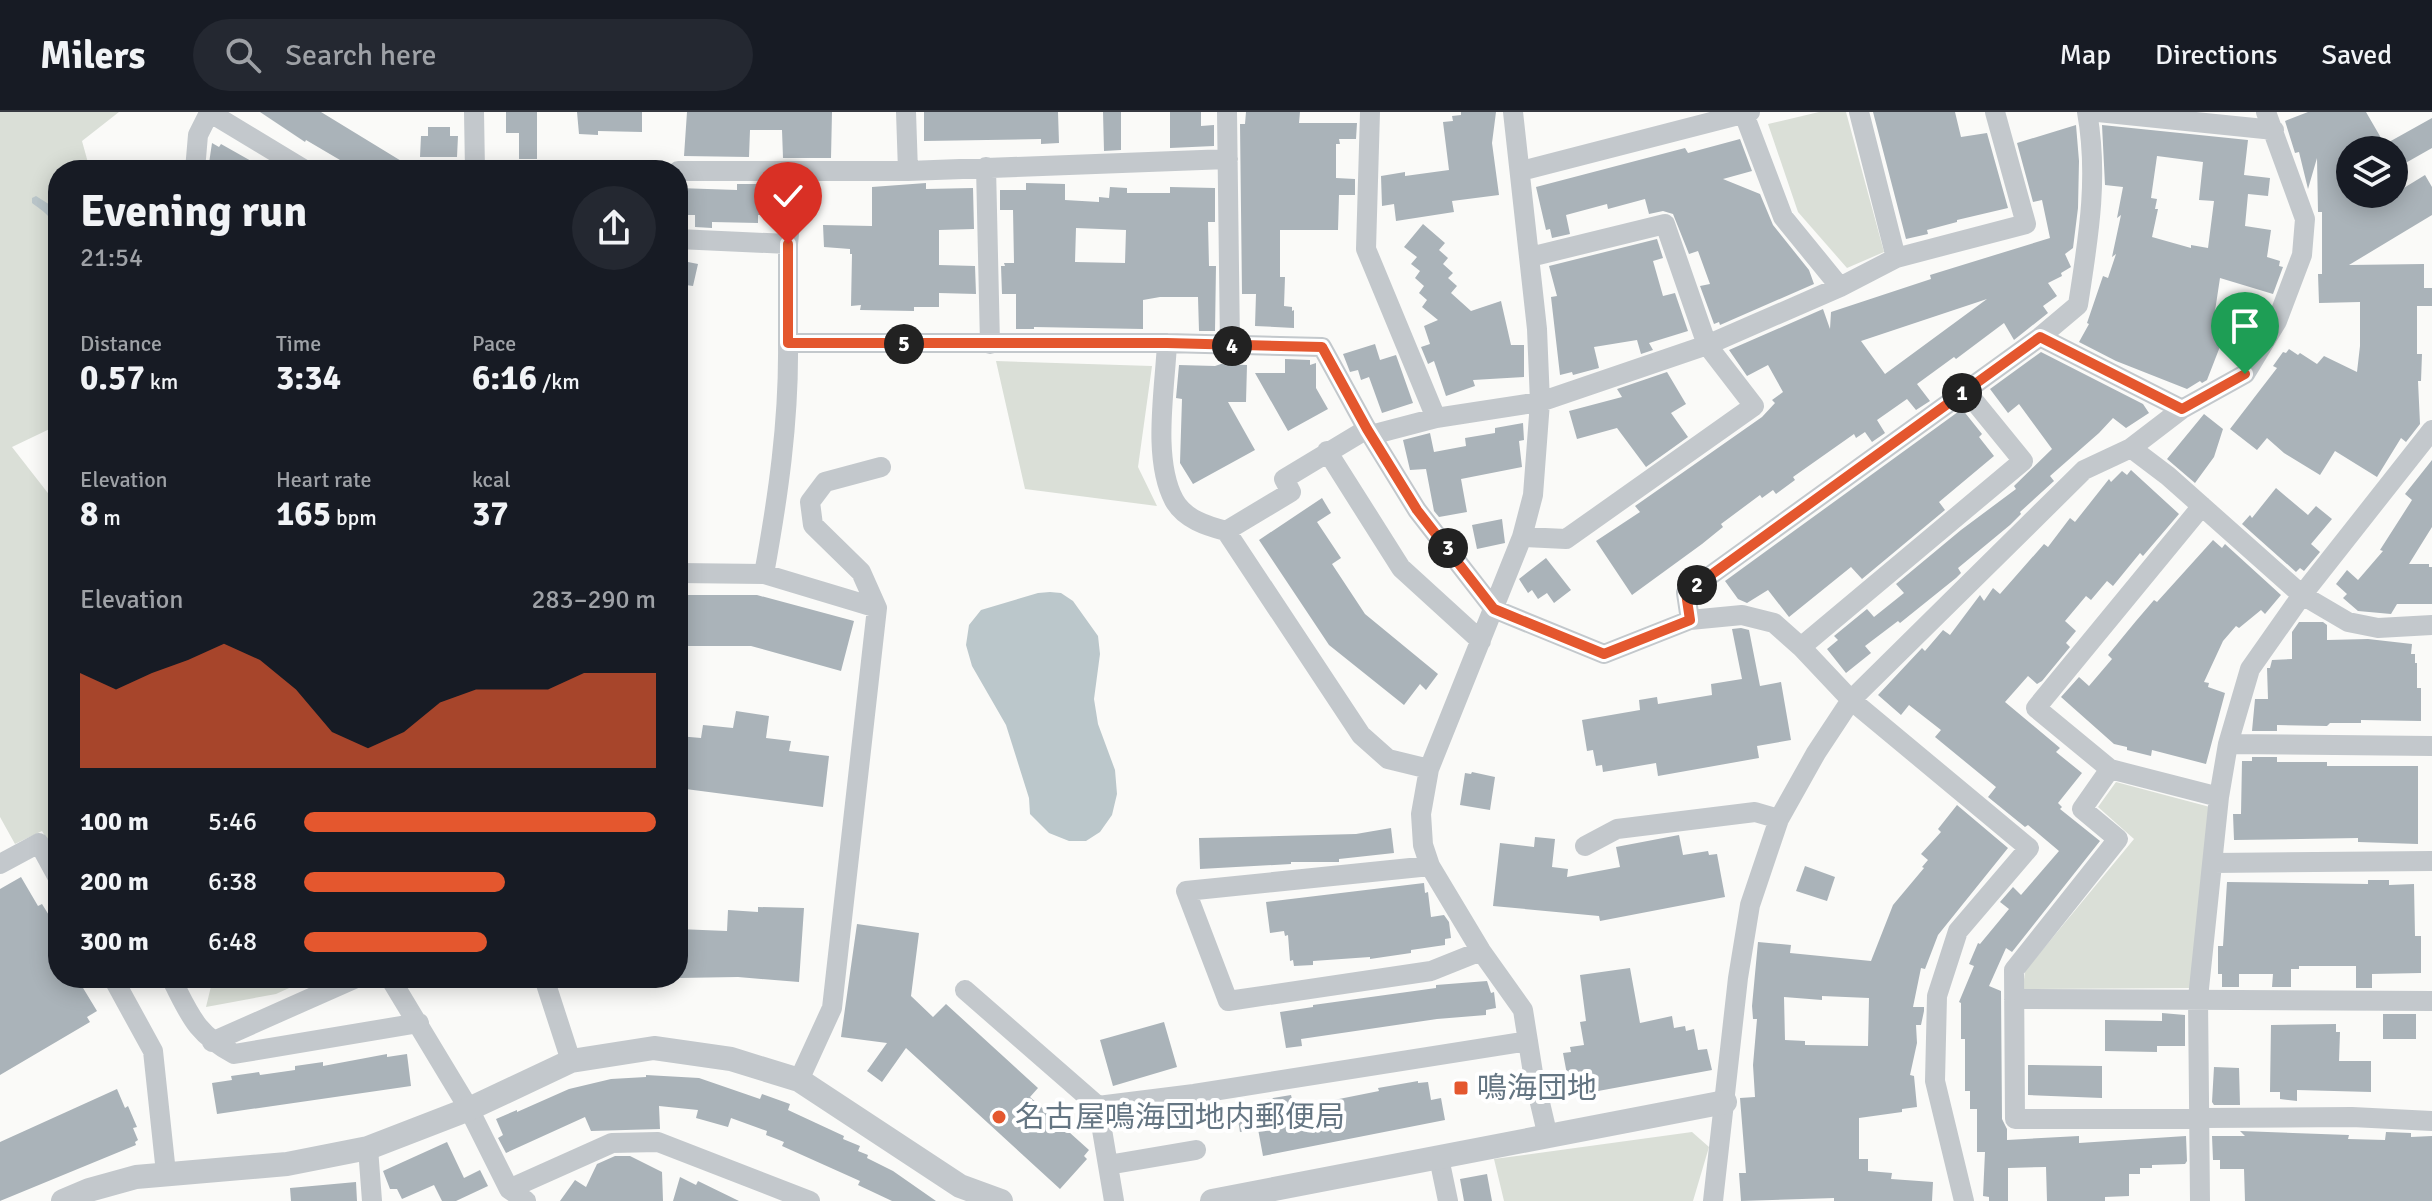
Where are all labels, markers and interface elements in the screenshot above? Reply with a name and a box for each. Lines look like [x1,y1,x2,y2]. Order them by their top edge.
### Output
search box [193,19,753,91]
text: Milers [40,32,145,79]
icon: search [221,33,265,77]
text: Search here [285,37,437,74]
text: Map [2059,38,2111,72]
text: Directions [2155,38,2277,72]
text: Saved [2321,38,2392,72]
map controls [2336,136,2408,208]
button: layers [2336,136,2408,208]
pin [754,162,822,244]
icon: check [766,174,810,218]
text: Evening run [80,185,307,239]
button: share [572,186,656,270]
text: 21:54 [80,242,143,274]
pin [2211,292,2279,374]
icon: arrive [2223,304,2267,348]
pin: 5 [884,324,924,364]
pin: 4 [1212,326,1252,366]
text: Distance [80,330,162,357]
text: Time [276,330,321,357]
text: Pace [472,330,516,357]
text: 5 [898,330,910,357]
text: 4 [1226,332,1238,359]
text: 0.57 [80,357,145,399]
text: 3:34 [276,357,341,399]
text: 6:16 [472,357,537,399]
text: km [145,368,178,395]
text: /km [537,368,580,395]
pin: 1 [1942,373,1982,413]
text: 1 [1956,379,1968,406]
text: Elevation [80,466,168,493]
text: Heart rate [276,466,371,493]
text: kcal [472,466,511,493]
text: 8 [80,493,98,535]
text: 165 [276,493,331,535]
text: 37 [472,493,509,535]
text: m [98,504,121,531]
text: bpm [331,504,377,531]
pin: 3 [1428,528,1468,568]
text: 3 [1442,534,1454,561]
pin: 2 [1677,565,1717,605]
text: 2 [1691,571,1703,598]
text: Elevation [80,584,184,616]
text: 283–290 m [532,584,656,616]
text: 100 m [80,806,149,838]
text: 5:46 [208,806,257,838]
text: 200 m [80,866,149,898]
text: 6:38 [208,866,257,898]
text: 300 m [80,926,149,958]
text: 6:48 [208,926,257,958]
place label: 鳴海団地 [1477,1070,1597,1107]
marker: 鳴海団地 [1452,1079,1470,1097]
place label: 名古屋鳴海団地内郵便局 [1015,1099,1345,1136]
marker: 名古屋鳴海団地内郵便局 [990,1108,1008,1126]

